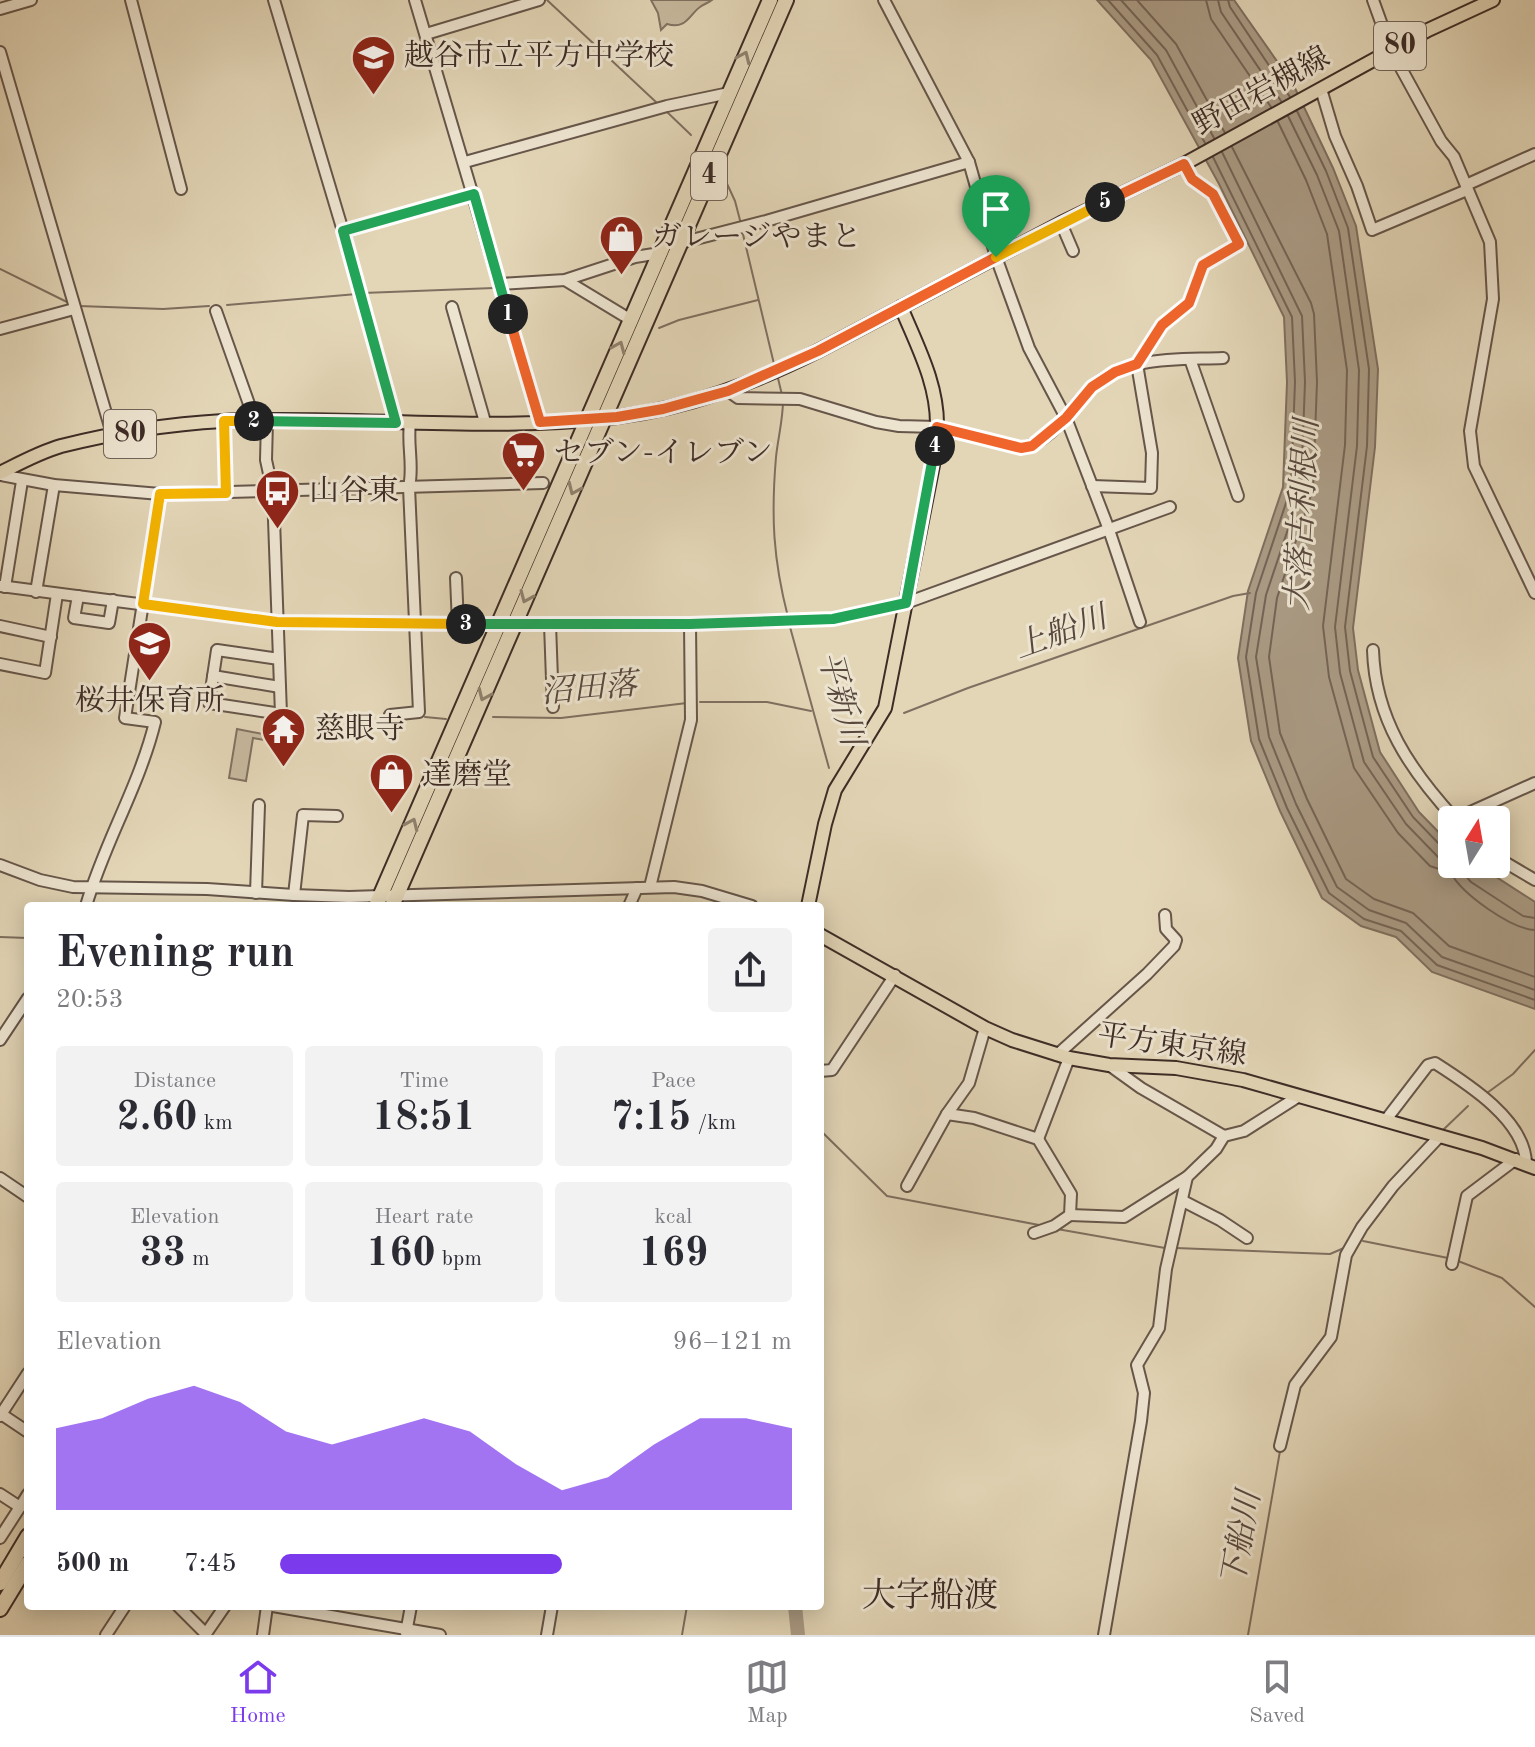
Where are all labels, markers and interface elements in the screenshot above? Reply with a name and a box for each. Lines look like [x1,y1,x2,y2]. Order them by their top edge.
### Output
road number: 80 [1374,22,1426,70]
school or university icon: 越谷市立平方中学校 [349,33,397,96]
place label: 越谷市立平方中学校 [404,39,674,72]
street label: 野田岩槻線 [1188,40,1335,141]
one-way arrow [735,51,751,66]
road number: 4 [691,152,727,200]
pin [962,175,1030,257]
pin: 5 [1085,182,1125,222]
icon: arrive [974,187,1018,231]
text: 5 [1099,191,1111,213]
shop icon: ガレージやまと [597,214,645,277]
place label: ガレージやまと [652,222,861,253]
pin: 1 [488,294,528,334]
text: 1 [502,303,514,325]
one-way arrow [609,341,625,355]
pin: 2 [234,401,274,441]
road number: 80 [104,410,156,458]
text: 2 [248,410,260,432]
water label: 大落古利根川 [1280,415,1325,612]
pin: 4 [915,426,955,466]
supermarket icon: セブン-イレブン [499,430,547,493]
text: 4 [929,435,941,457]
place label: セブン-イレブン [554,437,773,469]
bus stop icon: 山谷東 [254,468,302,531]
place label: 山谷東 [309,474,399,507]
one-way arrow [567,481,583,495]
one-way arrow [520,589,536,604]
water label: 上船川 [1009,599,1114,665]
pin: 3 [446,604,486,644]
text: 3 [460,613,472,635]
school or university icon: 桜井保育所 [126,620,174,683]
water label: 平新川 [811,648,871,752]
water label: 沼田落 [540,666,643,710]
place label: 桜井保育所 [75,684,225,717]
one-way arrow [478,687,494,701]
temple icon: 慈眼寺 [260,706,308,769]
place label: 慈眼寺 [315,712,405,745]
shop icon: 達磨堂 [367,752,415,815]
place label: 達磨堂 [422,758,512,791]
north arrow [1438,806,1510,878]
map controls [1438,806,1510,878]
one-way arrow [402,818,418,832]
button: share [708,928,792,1012]
text: Evening run [56,932,294,976]
text: 20:53 [56,987,124,1013]
street label: 平方東京線 [1096,1018,1249,1071]
text: Distance [133,1070,216,1092]
text: Time [399,1070,449,1092]
text: Pace [651,1070,696,1092]
text: 2.60 [117,1099,198,1139]
text: 18:51 [372,1099,476,1139]
text: 7:15 [610,1099,691,1139]
text: km [198,1112,233,1134]
text: /km [691,1112,736,1134]
text: Elevation [130,1206,219,1228]
text: Heart rate [375,1206,473,1228]
text: kcal [654,1206,692,1228]
text: 33 [140,1235,186,1275]
text: 160 [366,1235,436,1275]
text: 169 [639,1235,708,1275]
text: m [186,1248,210,1270]
text: bpm [436,1248,482,1270]
text: Elevation [56,1329,162,1355]
text: 96–121 m [673,1329,792,1355]
water label: 下船川 [1216,1485,1268,1589]
text: 500 m [56,1551,129,1577]
text: 7:45 [184,1551,237,1577]
district label: 大字船渡 [862,1577,998,1614]
tab: Home [230,1655,286,1730]
tab: Map [745,1655,789,1730]
tab: Saved [1249,1655,1305,1730]

